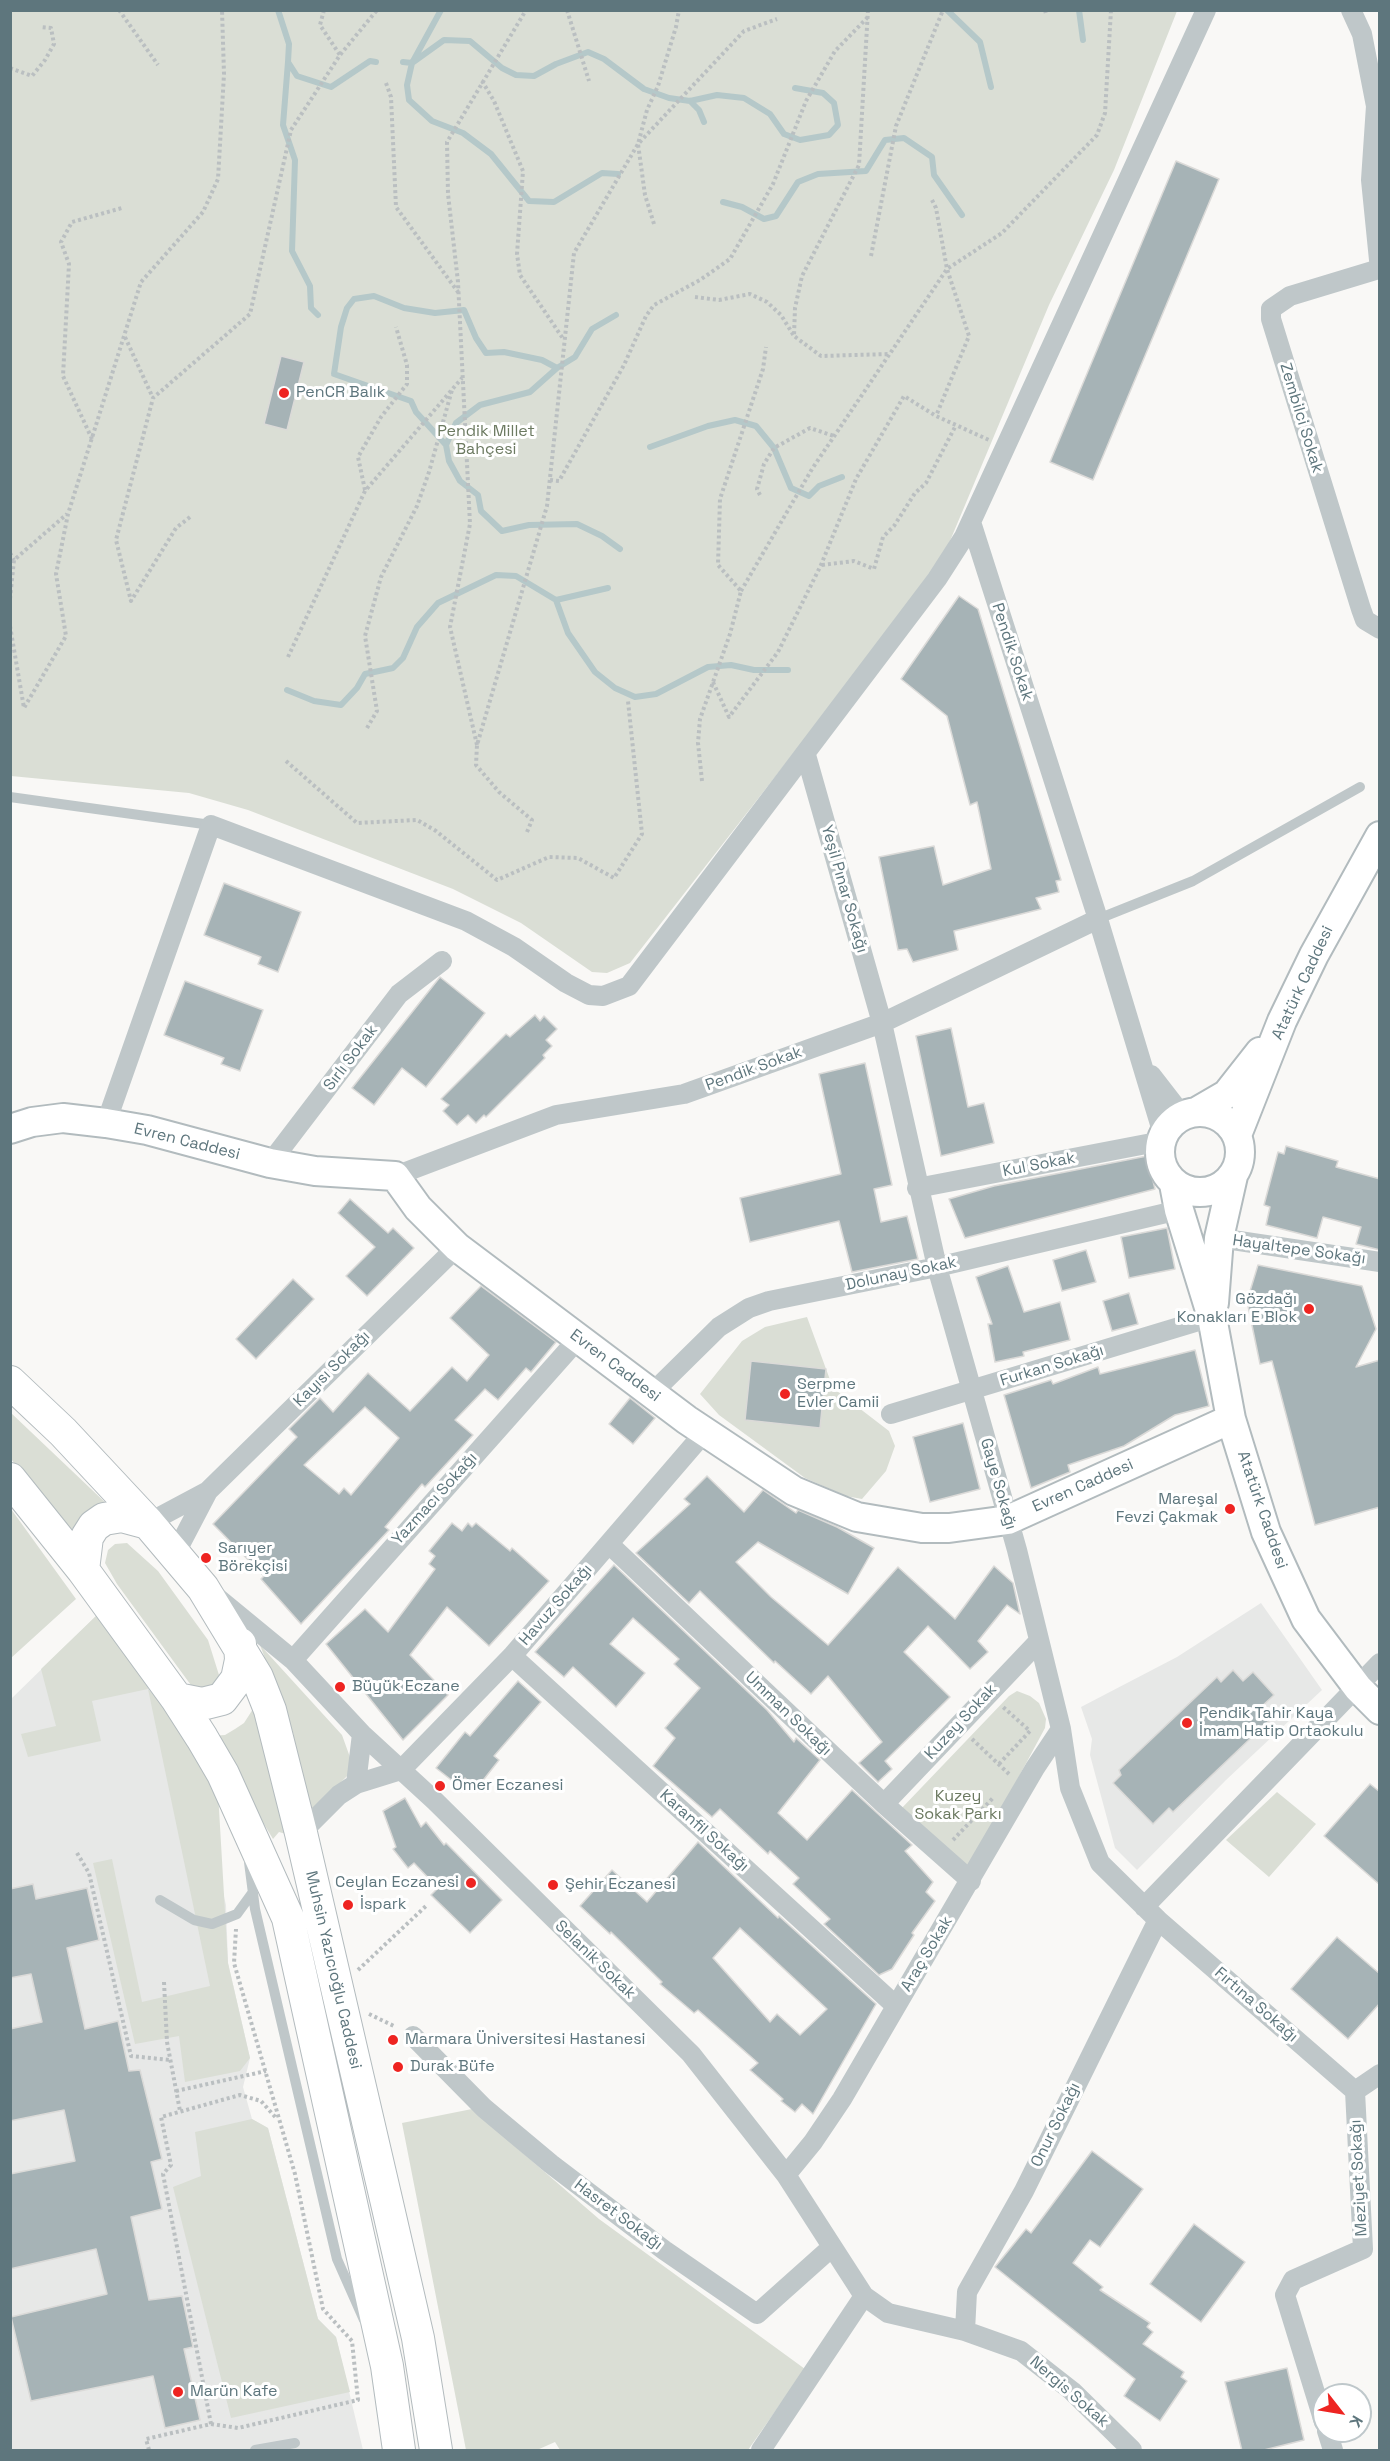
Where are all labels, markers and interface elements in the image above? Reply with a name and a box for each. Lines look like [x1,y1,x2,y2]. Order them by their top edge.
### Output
street label: Zembilci Sokak [1275,361,1327,475]
place label: PenCR Balık [296,383,385,403]
marker: PenCR Balık [277,386,291,400]
park label: Pendik Millet Bahçesi [437,422,535,460]
street label: Pendik Sokak [987,601,1037,703]
street label: Yeşil Pınar Sokağı [817,823,871,955]
street label: Atatürk Caddesi [1268,923,1338,1043]
street label: Sırlı Sokak [320,1021,382,1095]
street label: Pendik Sokak [703,1043,805,1095]
street label: Evren Caddesi [132,1120,242,1164]
street label: Kul Sokak [1001,1149,1077,1181]
street label: Hayaltepe Sokağı [1231,1231,1367,1269]
street label: Dolunay Sokak [844,1253,958,1295]
place label: Gözdağı Konakları E Blok [1177,1290,1297,1328]
marker: Gözdağı Konakları E Blok [1302,1302,1316,1316]
street label: Evren Caddesi [566,1326,664,1406]
street label: Kayısı Sokağı [290,1327,374,1411]
street label: Furkan Sokağı [998,1341,1106,1391]
place label: Serpme Evler Camii [797,1375,879,1413]
marker: Serpme Evler Camii [778,1387,792,1401]
street label: Gaye Sokağı [976,1436,1020,1532]
street label: Yazmacı Sokağı [389,1449,481,1549]
street label: Atatürk Caddesi [1233,1449,1291,1571]
street label: Evren Caddesi [1030,1455,1136,1517]
place label: Mareşal Fevzi̇ Çakmak [1116,1490,1218,1528]
marker: Mareşal Fevzi̇ Çakmak [1223,1502,1237,1516]
place label: Sarıyer Börekçisi [218,1539,288,1577]
marker: Sarıyer Börekçisi [199,1551,213,1565]
street label: Havuz Sokağı [515,1560,597,1650]
street label: Umman Sokağı [741,1668,835,1760]
place label: Büyük Eczane [352,1677,460,1697]
marker: Büyük Eczane [333,1680,347,1694]
street label: Kuzey Sokak [921,1680,1001,1764]
place label: Pendik Tahir Kaya İmam Hatip Ortaokulu [1199,1704,1364,1742]
marker: Pendik Tahir Kaya İmam Hatip Ortaokulu [1180,1716,1194,1730]
place label: Ömer Eczanesi [452,1776,563,1796]
marker: Ömer Eczanesi [433,1779,447,1793]
street label: Karanfil Sokağı [655,1786,753,1876]
park label: Kuzey Sokak Parkı [914,1787,1002,1825]
street label: Muhsin Yazıcıoğlu Caddesi [301,1869,365,2071]
place label: Ceylan Eczanesi [335,1873,459,1893]
place label: Şehir Eczanesi [565,1875,676,1895]
marker: Ceylan Eczanesi [464,1876,478,1890]
marker: Şehir Eczanesi [546,1878,560,1892]
place label: İspark [360,1895,406,1915]
marker: İspark [341,1898,355,1912]
street label: Araç Sokak [897,1913,957,1995]
street label: Selanik Sokak [551,1917,639,2003]
street label: Fırtına Sokağı [1210,1964,1302,2046]
place label: Marmara Üniversitesi Hastanesi [405,2030,646,2050]
marker: Marmara Üniversitesi Hastanesi [386,2033,400,2047]
place label: Durak Büfe [410,2057,495,2077]
marker: Durak Büfe [391,2060,405,2074]
street label: Onur Sokağı [1027,2080,1085,2170]
street label: Meziyet Sokağı [1346,2119,1372,2237]
street label: Hasret Sokağı [570,2176,666,2254]
street label: Nergis Sokak [1026,2352,1112,2432]
place label: Marün Kafe [190,2382,277,2402]
north arrow [1312,2383,1372,2443]
marker: Marün Kafe [171,2385,185,2399]
text: K [1345,2412,1368,2431]

